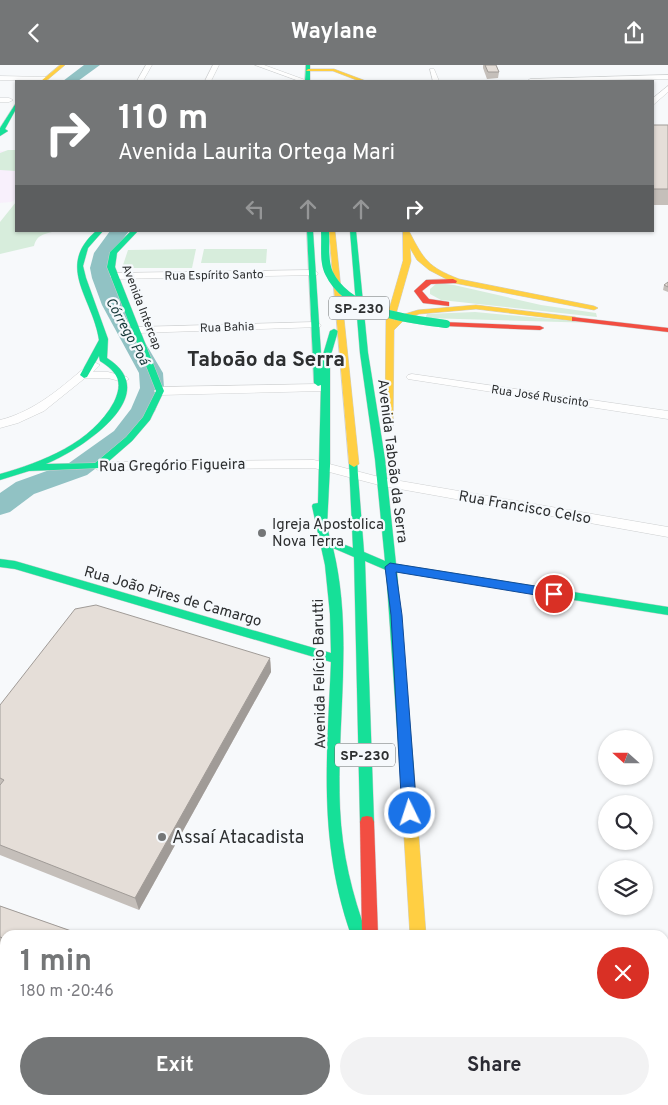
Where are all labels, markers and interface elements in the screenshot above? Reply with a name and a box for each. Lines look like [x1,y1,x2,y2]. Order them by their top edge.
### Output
icon: back [20,19,48,47]
text: Waylane [291,19,377,46]
icon: share [620,19,648,47]
text: 110 m [118,97,208,141]
icon: right [35,100,100,165]
text: Avenida Laurita Ortega Mari [118,140,395,167]
icon: left [241,195,269,223]
icon: ahead [294,195,322,223]
icon: ahead [347,195,375,223]
icon: right [400,195,428,223]
street label: Avenida Intercap [117,262,165,353]
street label: Rua Espírito Santo [164,267,264,285]
water label: Córrego Poá [101,295,153,370]
road number: SP-230 [329,297,389,319]
street label: Rua Bahia [200,319,254,337]
district label: Taboão da Serra [187,347,345,374]
street label: Avenida Taboão da Serra [372,378,411,544]
street label: Rua José Ruscinto [490,382,590,412]
street label: Rua Gregório Figueira [99,456,245,477]
street label: Rua Francisco Celso [457,487,592,529]
place label: Igreja Apostolica Nova Terra [272,516,384,552]
marker: Igreja Apostolica Nova Terra [256,527,268,539]
street label: Rua João Pires de Camargo [81,563,264,632]
pin [533,573,575,615]
icon: arrive [540,580,568,608]
street label: Avenida Felício Barutti [310,599,331,749]
north arrow [598,730,652,785]
map controls [598,730,653,915]
road number: SP-230 [335,743,395,767]
position arrow [383,786,435,838]
button: search [598,795,653,850]
place label: Assaí Atacadista [172,827,304,850]
marker: Assaí Atacadista [156,831,168,843]
button: layers [598,860,653,915]
text: 1 min [20,944,92,981]
button: close [597,947,649,999]
text: 180 m · 20:46 [20,982,114,1002]
button: Exit [20,1037,330,1095]
button: Share [340,1037,649,1095]

